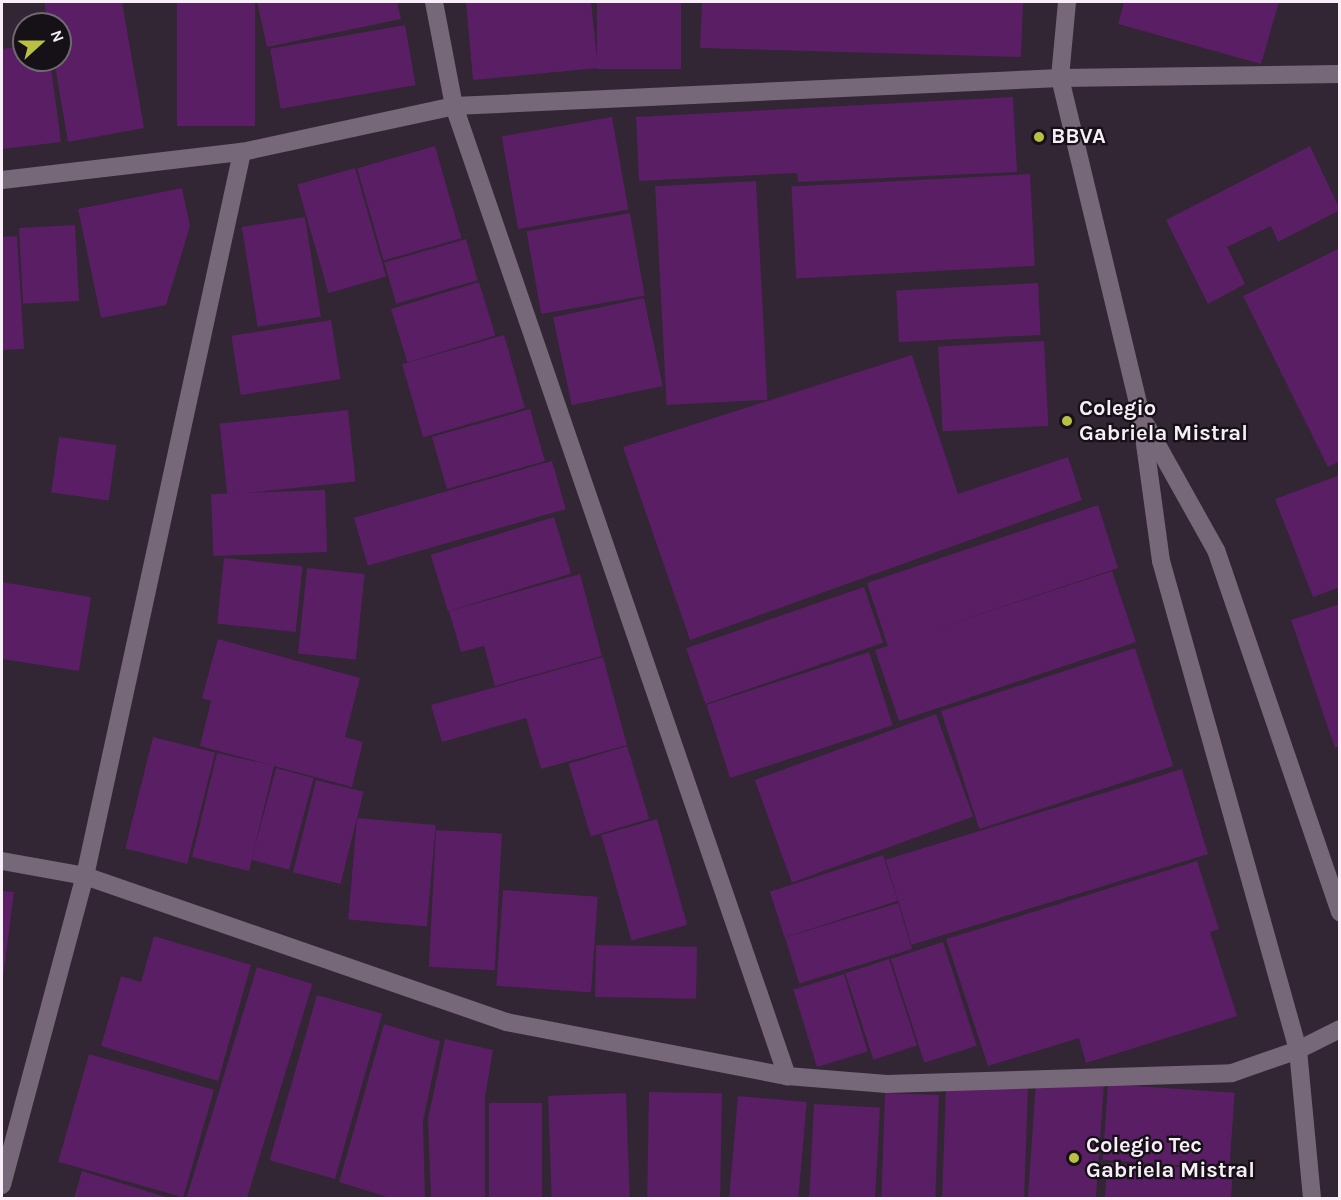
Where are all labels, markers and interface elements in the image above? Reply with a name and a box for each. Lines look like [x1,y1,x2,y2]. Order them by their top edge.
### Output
north arrow [12,12,72,72]
text: N [46,27,68,45]
place label: BBVA [1051,124,1106,150]
marker: BBVA [1032,130,1046,144]
place label: Colegio Gabriela Mistral [1079,395,1248,446]
marker: Colegio Gabriela Mistral [1060,414,1074,428]
place label: Colegio Tec Gabriela Mistral [1086,1132,1255,1184]
marker: Colegio Tec Gabriela Mistral [1067,1151,1081,1165]

